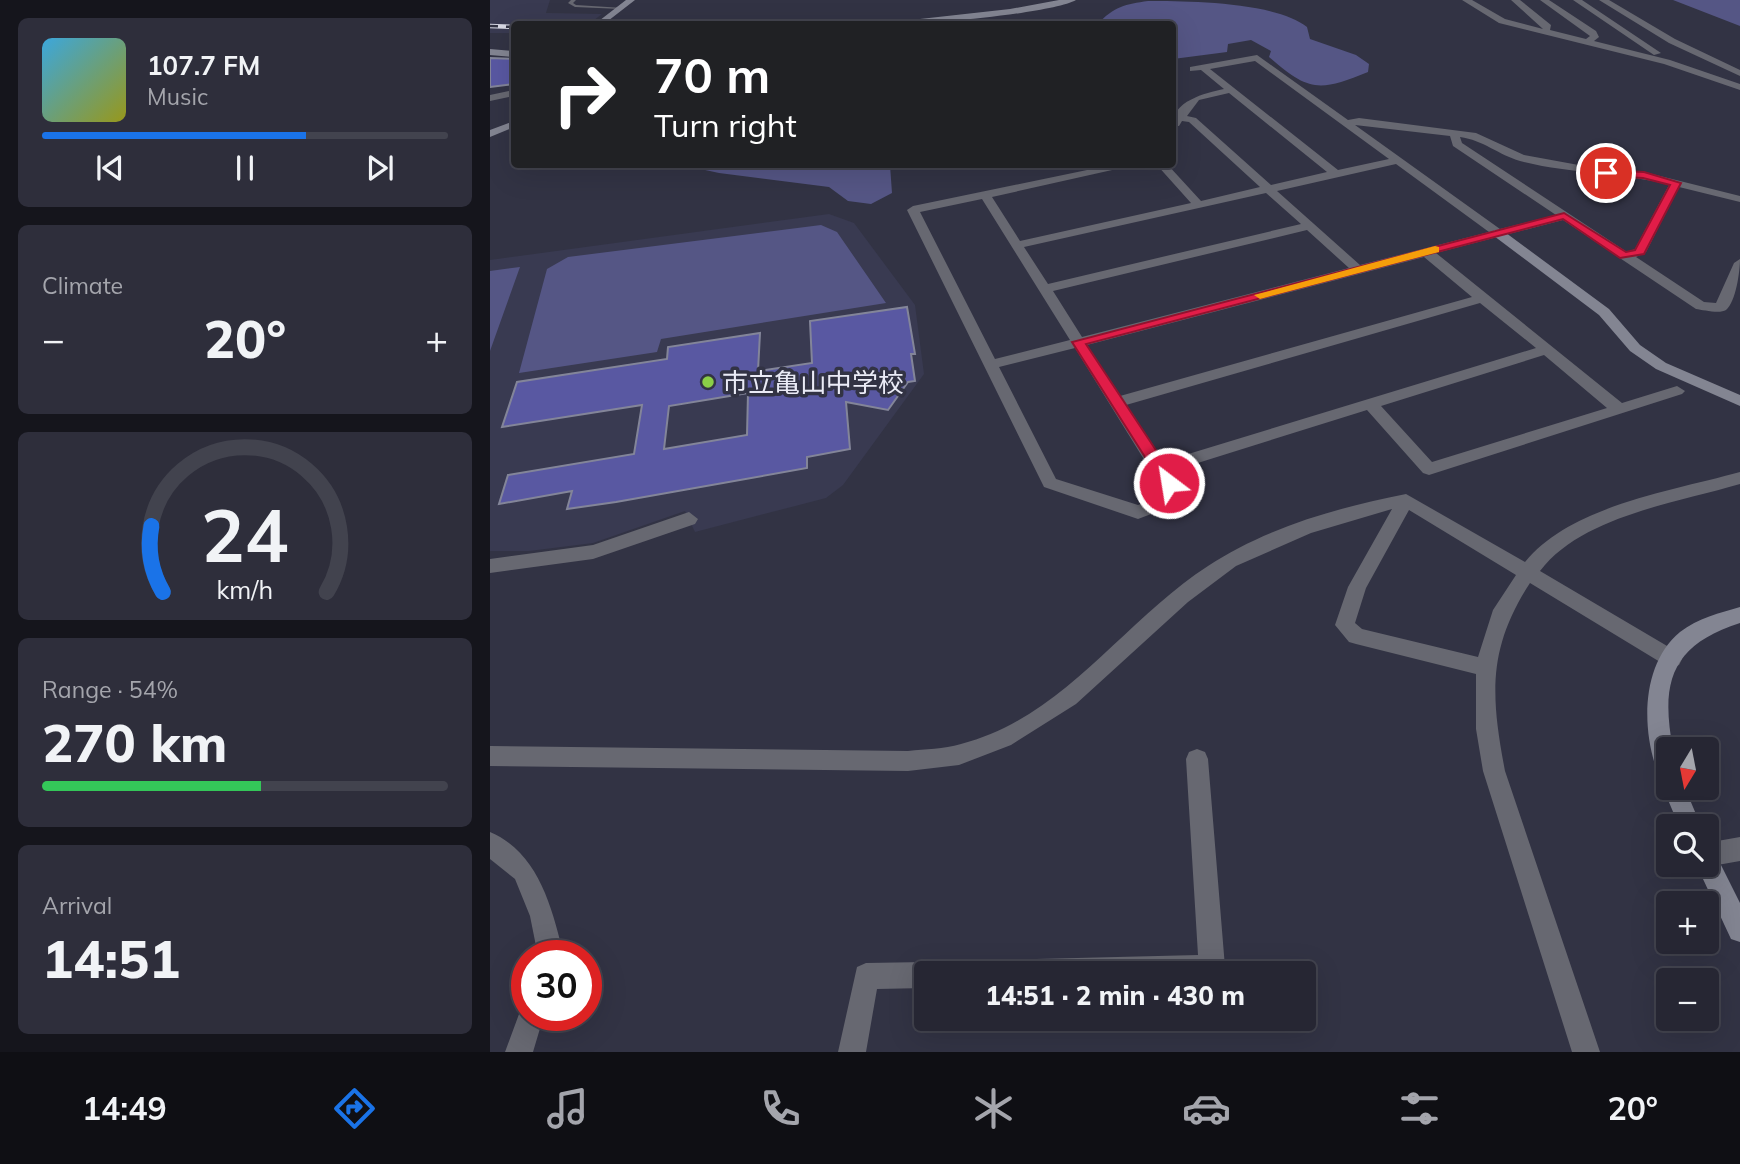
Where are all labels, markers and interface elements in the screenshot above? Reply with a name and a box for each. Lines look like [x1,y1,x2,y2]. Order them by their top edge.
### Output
text: 70 m [654,44,770,105]
text: 107.7 FM [147,49,260,82]
icon: right [539,49,630,140]
text: Music [147,82,208,111]
text: Turn right [654,105,797,145]
pin [1576,143,1636,203]
icon: previous [91,149,129,187]
icon: pause [226,149,264,187]
icon: next [361,149,399,187]
icon: arrive [1587,154,1625,192]
text: Climate [42,271,123,300]
text: 20° [204,306,286,371]
text: − [42,315,65,363]
text: + [425,315,448,363]
place label: 市立亀山中学校 [722,366,904,399]
marker: 市立亀山中学校 [700,374,716,390]
position arrow [1132,446,1206,520]
text: 24 [201,489,289,580]
text: km/h [217,574,273,605]
text: Range · 54% [42,675,178,704]
text: 270 km [42,710,227,775]
north arrow [1656,737,1718,800]
map controls [1656,737,1719,1031]
button: search [1656,814,1719,877]
text: Arrival [42,891,112,920]
button: + [1656,891,1719,954]
text: 14:51 [42,926,180,991]
speed limit sign: 30 [511,940,602,1031]
button: − [1656,968,1719,1031]
text: 14:51 · 2 min · 430 m [985,979,1245,1012]
icon: directions [330,1084,379,1133]
icon: music [543,1084,592,1133]
icon: phone [756,1084,805,1133]
icon: climate [969,1084,1018,1133]
icon: car [1182,1084,1231,1133]
icon: filters [1395,1084,1444,1133]
text: 14:49 [82,1088,167,1128]
text: 20° [1607,1088,1658,1128]

